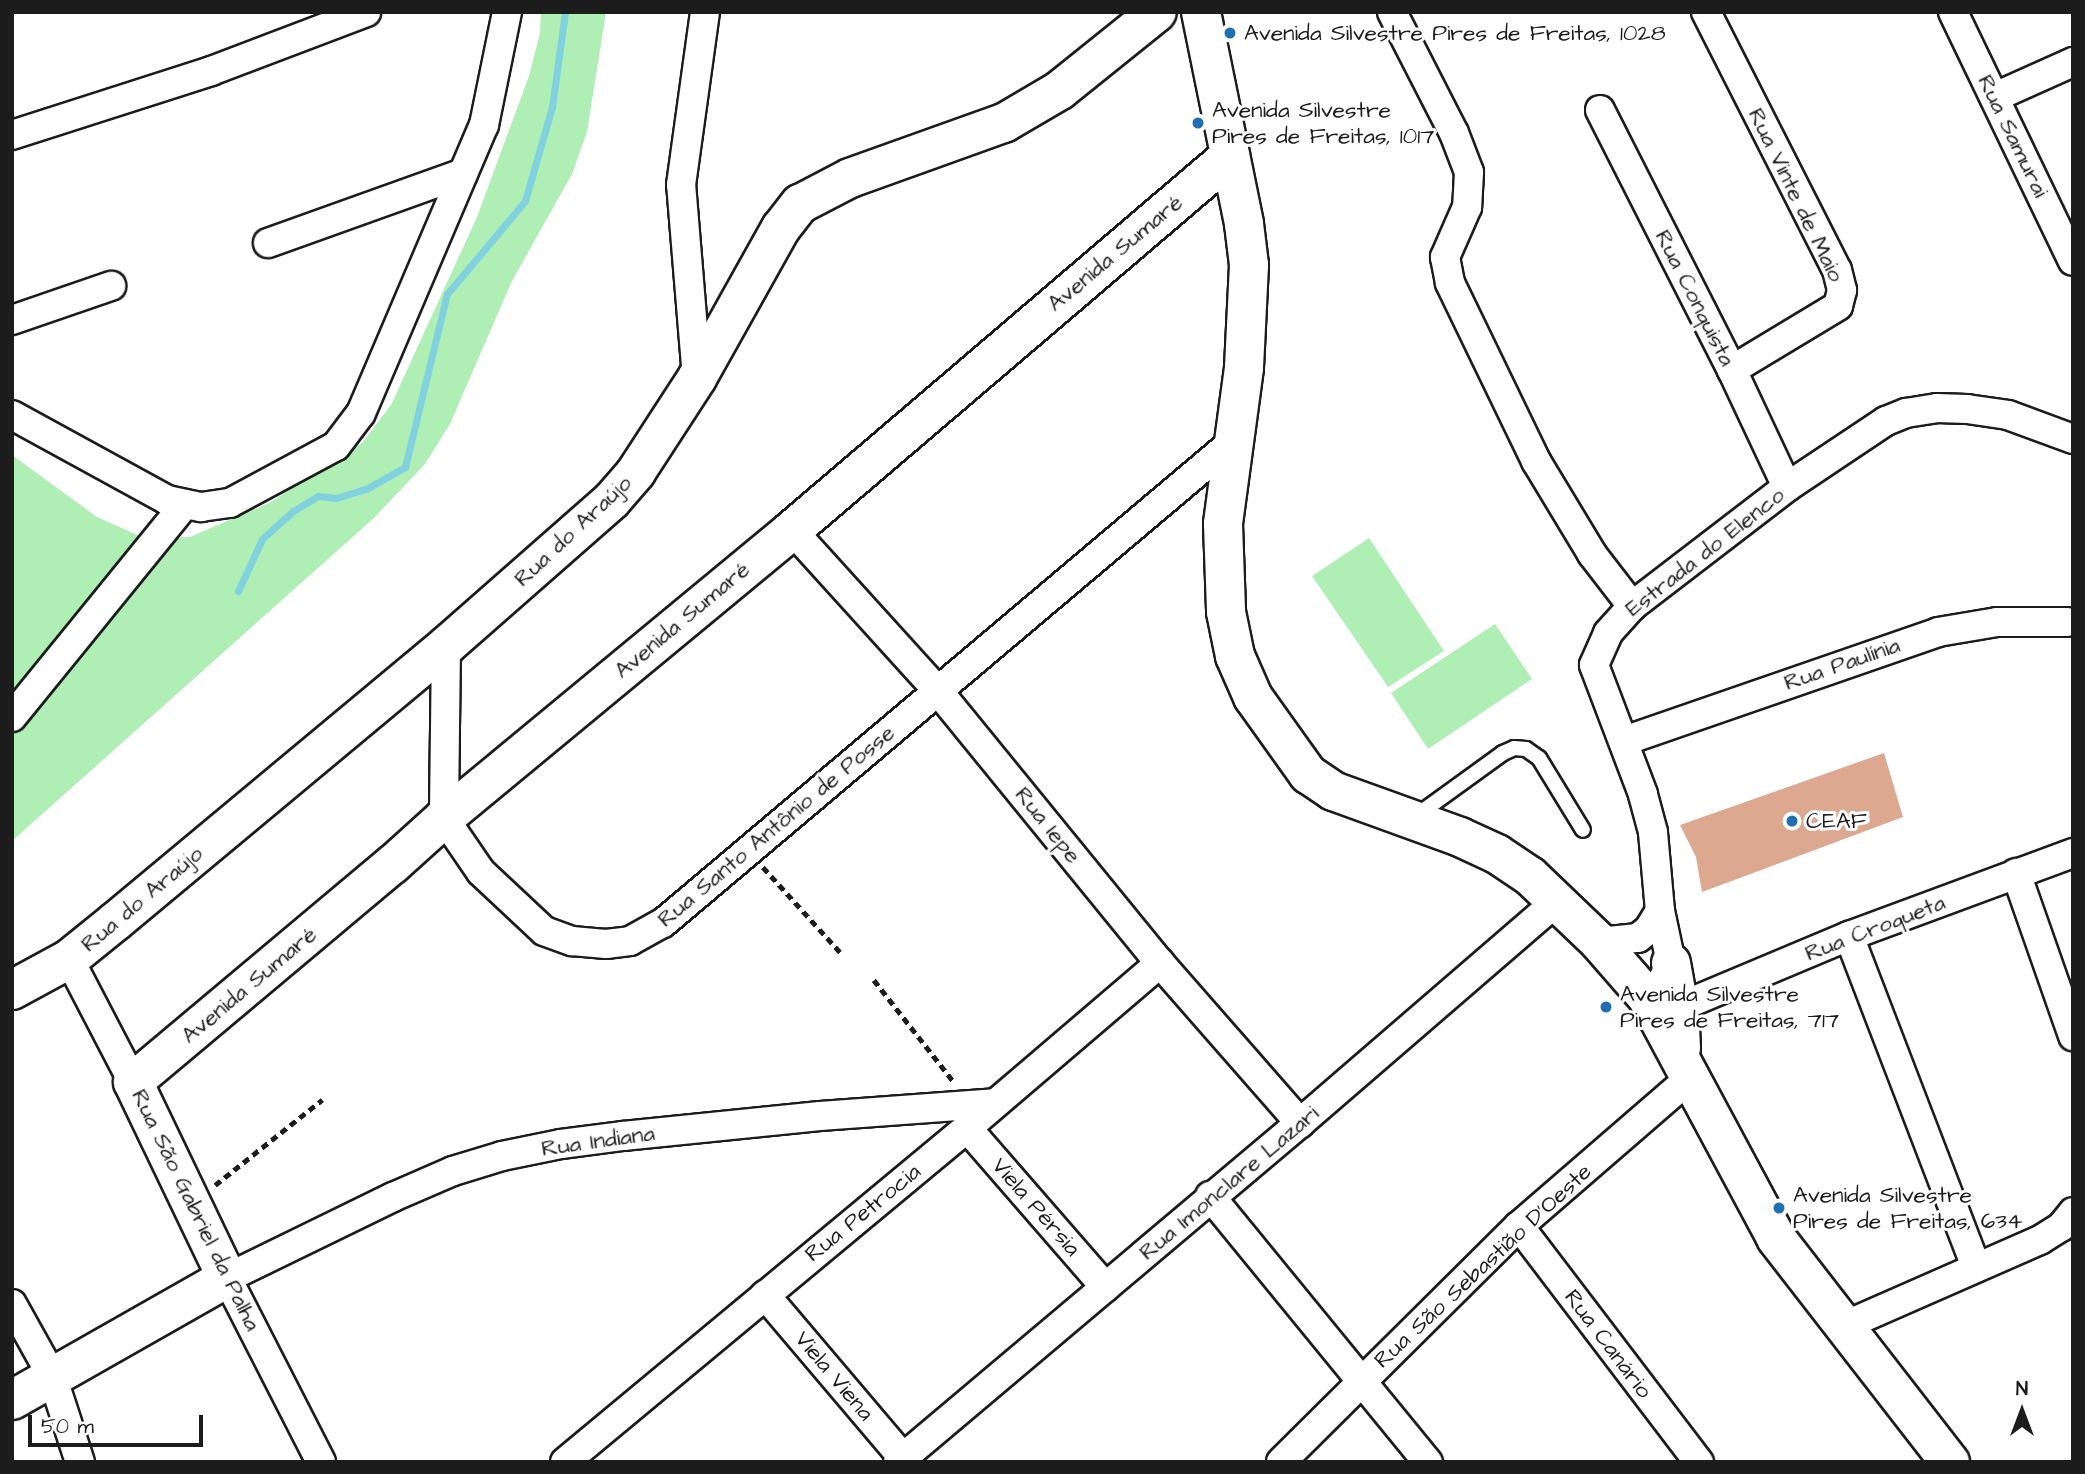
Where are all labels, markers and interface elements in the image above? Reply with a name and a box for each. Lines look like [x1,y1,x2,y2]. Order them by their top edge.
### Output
place label: Avenida Silvestre Pires de Freitas, 1028 [1244,19,1666,47]
marker: Avenida Silvestre Pires de Freitas, 1028 [1222,25,1238,41]
street label: Rua Samurai [1971,70,2055,202]
place label: Avenida Silvestre Pires de Freitas, 1017 [1212,96,1434,150]
street label: Rua Vinte de Maio [1742,104,1850,286]
marker: Avenida Silvestre Pires de Freitas, 1017 [1190,115,1206,131]
street label: Avenida Sumaré [1042,188,1188,318]
street label: Rua Conquista [1649,225,1741,371]
street label: Rua do Araújo [508,469,638,593]
street label: Estrada do Elenco [1620,481,1790,623]
street label: Avenida Sumaré [609,555,755,685]
street label: Rua Paulínia [1780,631,1904,697]
street label: Rua Santo Antônio de Posse [652,719,900,933]
street label: Rua Iepe [1009,781,1087,869]
place label: CEAF [1806,807,1867,835]
marker: CEAF [1784,813,1800,829]
street label: Rua do Araújo [75,840,209,958]
street label: Rua Croqueta [1801,889,1949,967]
street label: Avenida Sumaré [176,920,322,1050]
place label: Avenida Silvestre Pires de Freitas, 717 [1620,980,1839,1034]
marker: Avenida Silvestre Pires de Freitas, 717 [1598,999,1614,1015]
street label: Rua São Gabriel da Palha [125,1085,267,1335]
street label: Rua Imonclare Lazari [1134,1100,1324,1266]
street label: Rua Indiana [540,1119,656,1163]
street label: Viela Pérsia [986,1152,1086,1262]
street label: Rua Petrocia [800,1158,926,1268]
street label: Rua São Sebastião D'Oeste [1368,1158,1598,1374]
place label: Avenida Silvestre Pires de Freitas, 634 [1793,1181,2023,1235]
marker: Avenida Silvestre Pires de Freitas, 634 [1771,1200,1787,1216]
street label: Rua Canário [1558,1284,1658,1404]
street label: Viela Viena [789,1326,879,1426]
north arrow [1987,1376,2057,1446]
text: N [2016,1376,2028,1403]
scale bar [32,1400,206,1444]
text: 50 m [41,1412,94,1441]

